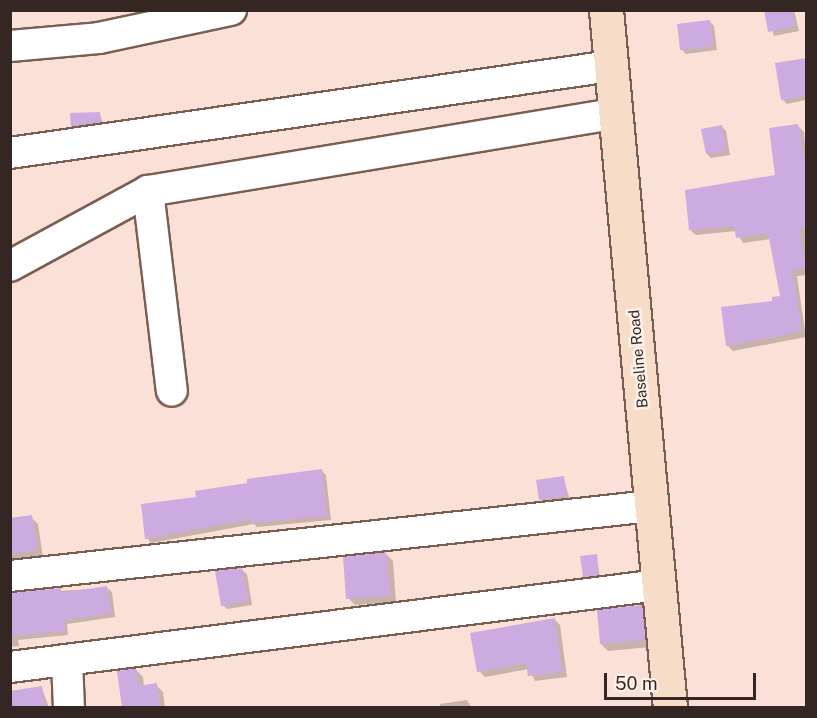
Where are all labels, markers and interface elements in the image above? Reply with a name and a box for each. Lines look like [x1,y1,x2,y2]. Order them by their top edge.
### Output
street label: Baseline Road [625,309,651,409]
scale bar [607,661,758,699]
text: 50 m [615,673,658,694]

